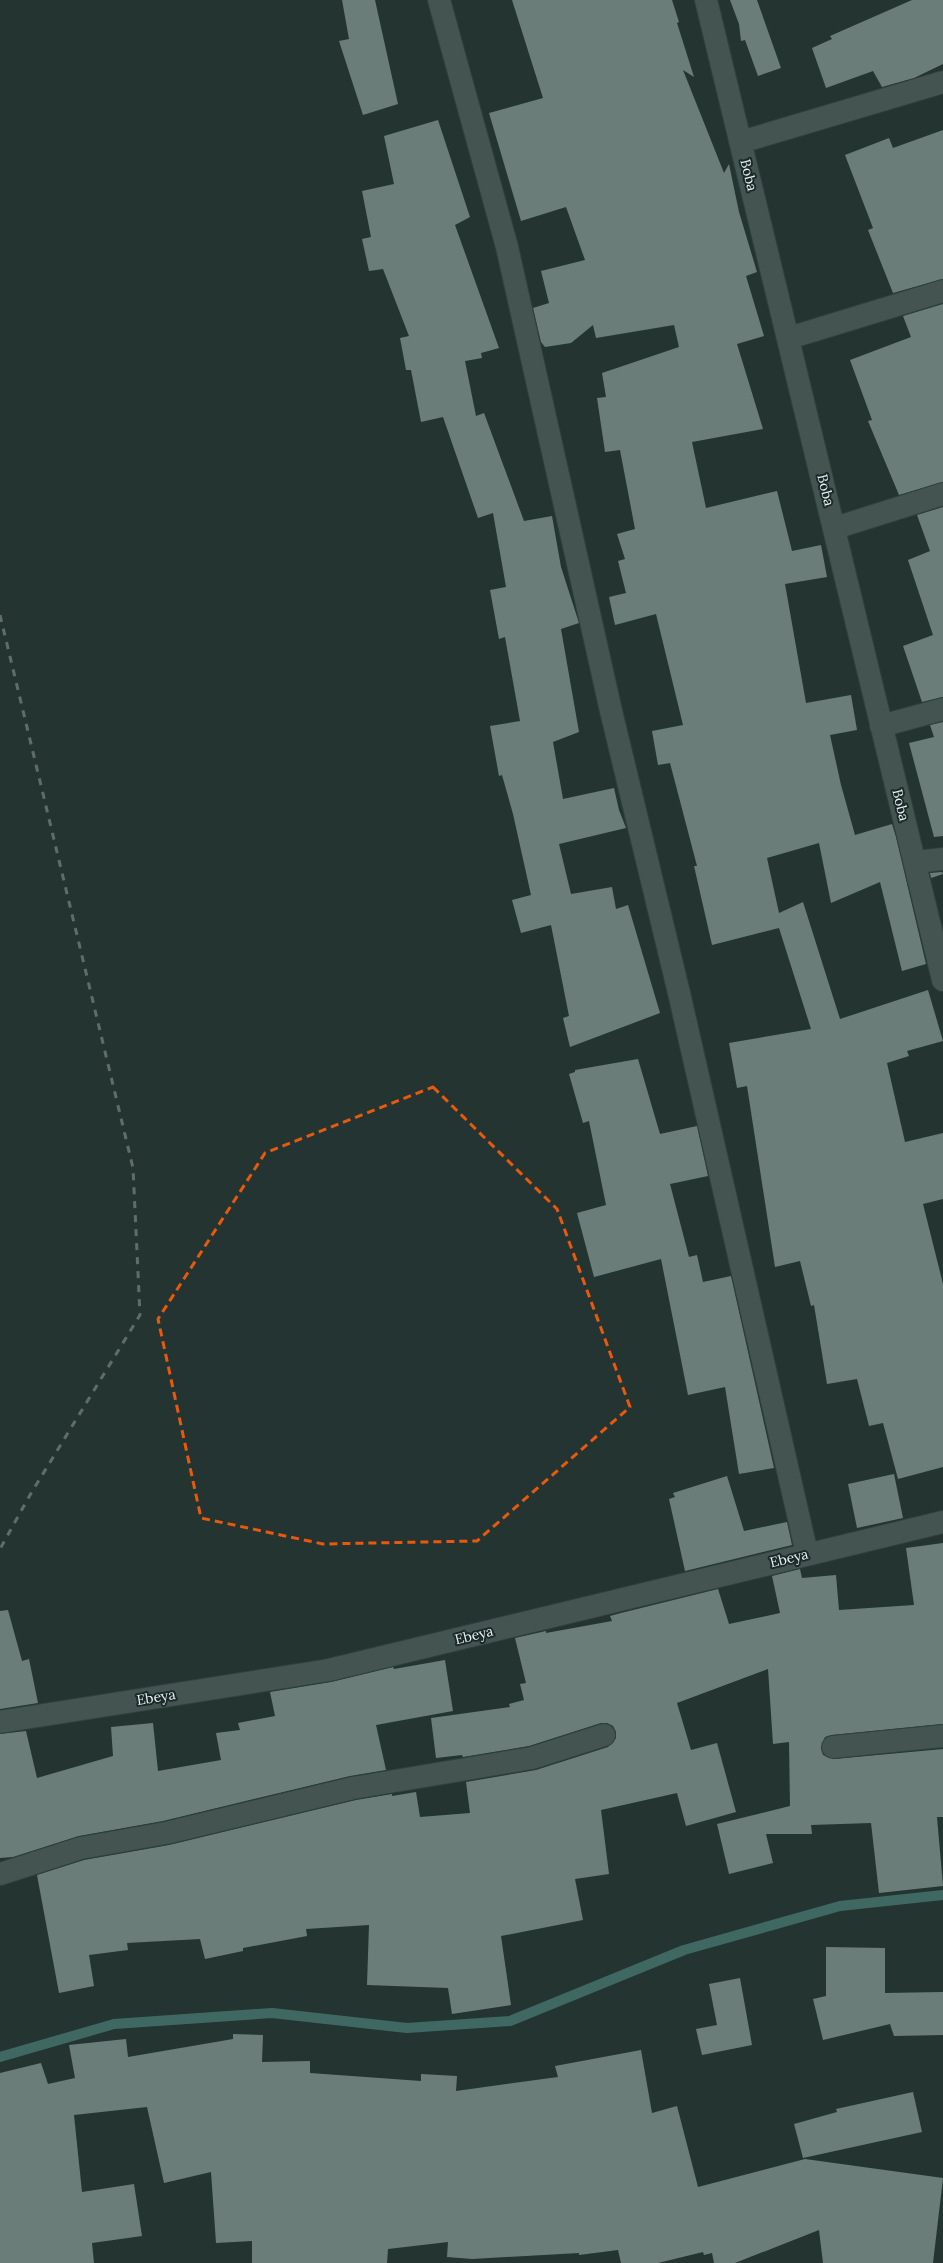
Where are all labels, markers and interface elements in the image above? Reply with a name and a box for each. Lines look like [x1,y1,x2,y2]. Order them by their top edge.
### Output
street label: Boba [736,157,762,193]
street label: Boba [813,472,839,508]
street label: Boba [888,787,914,823]
street label: Ebeya [768,1545,810,1571]
street label: Ebeya [453,1622,495,1648]
street label: Ebeya [135,1685,177,1709]

